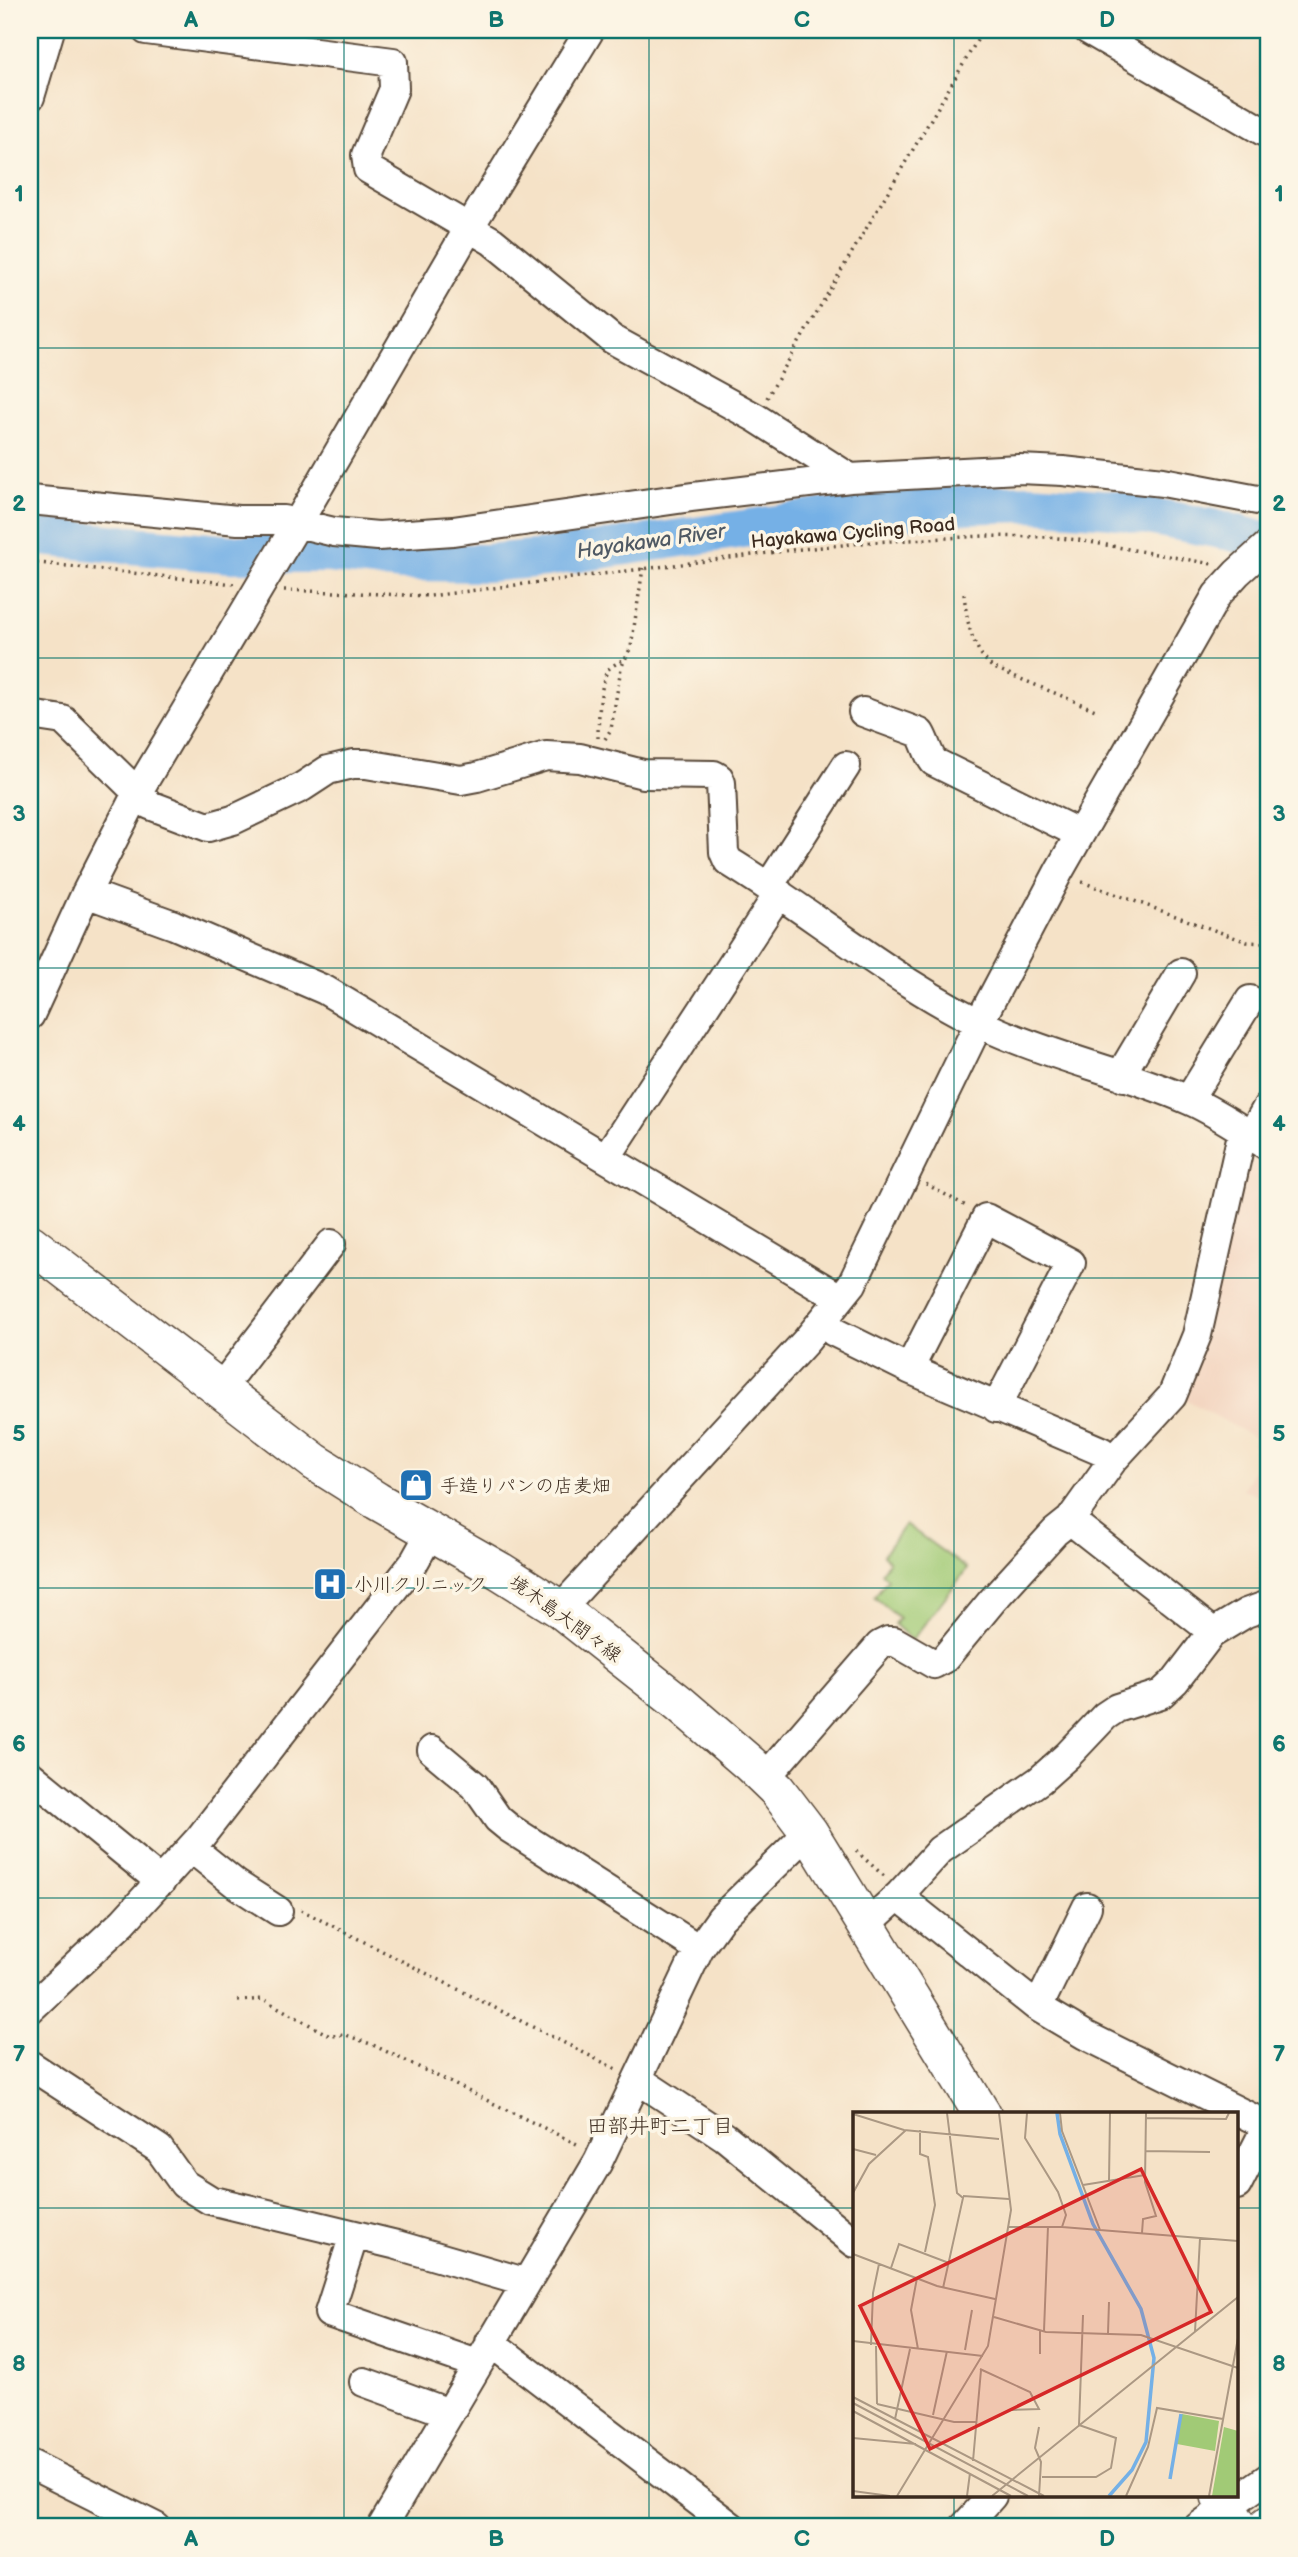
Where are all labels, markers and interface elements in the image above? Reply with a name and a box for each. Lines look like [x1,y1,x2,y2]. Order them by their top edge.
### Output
text: A [183,6,199,34]
text: B [488,6,504,34]
text: C [794,6,810,34]
text: D [1099,6,1115,34]
text: 1 [14,180,24,208]
text: 1 [1274,180,1284,208]
text: 2 [12,490,26,518]
text: 2 [1272,490,1286,518]
street label: Hayakawa Cycling Road [750,513,956,554]
water label: Hayakawa River [575,519,728,564]
text: 3 [12,800,26,828]
text: 3 [1272,800,1286,828]
text: 4 [12,1110,26,1138]
text: 4 [1272,1110,1286,1138]
text: 5 [12,1420,26,1448]
text: 5 [1272,1420,1286,1448]
shop icon: 手造りパンの店麦畑 [397,1466,435,1504]
place label: 手造りパンの店麦畑 [440,1475,611,1498]
hospital icon: 小川クリニック [311,1565,349,1603]
street label: 境木島大間々線 [505,1571,626,1668]
place label: 小川クリニック [354,1574,487,1597]
text: 6 [12,1730,26,1758]
text: 6 [1272,1730,1286,1758]
text: 7 [13,2040,26,2068]
text: 7 [1273,2040,1286,2068]
inset map [853,2112,1238,2498]
district label: 田部井町二丁目 [587,2114,734,2139]
text: 8 [12,2350,26,2378]
text: 8 [1272,2350,1286,2378]
text: A [183,2525,199,2553]
text: B [488,2525,504,2553]
text: C [794,2525,810,2553]
text: D [1099,2525,1115,2553]

